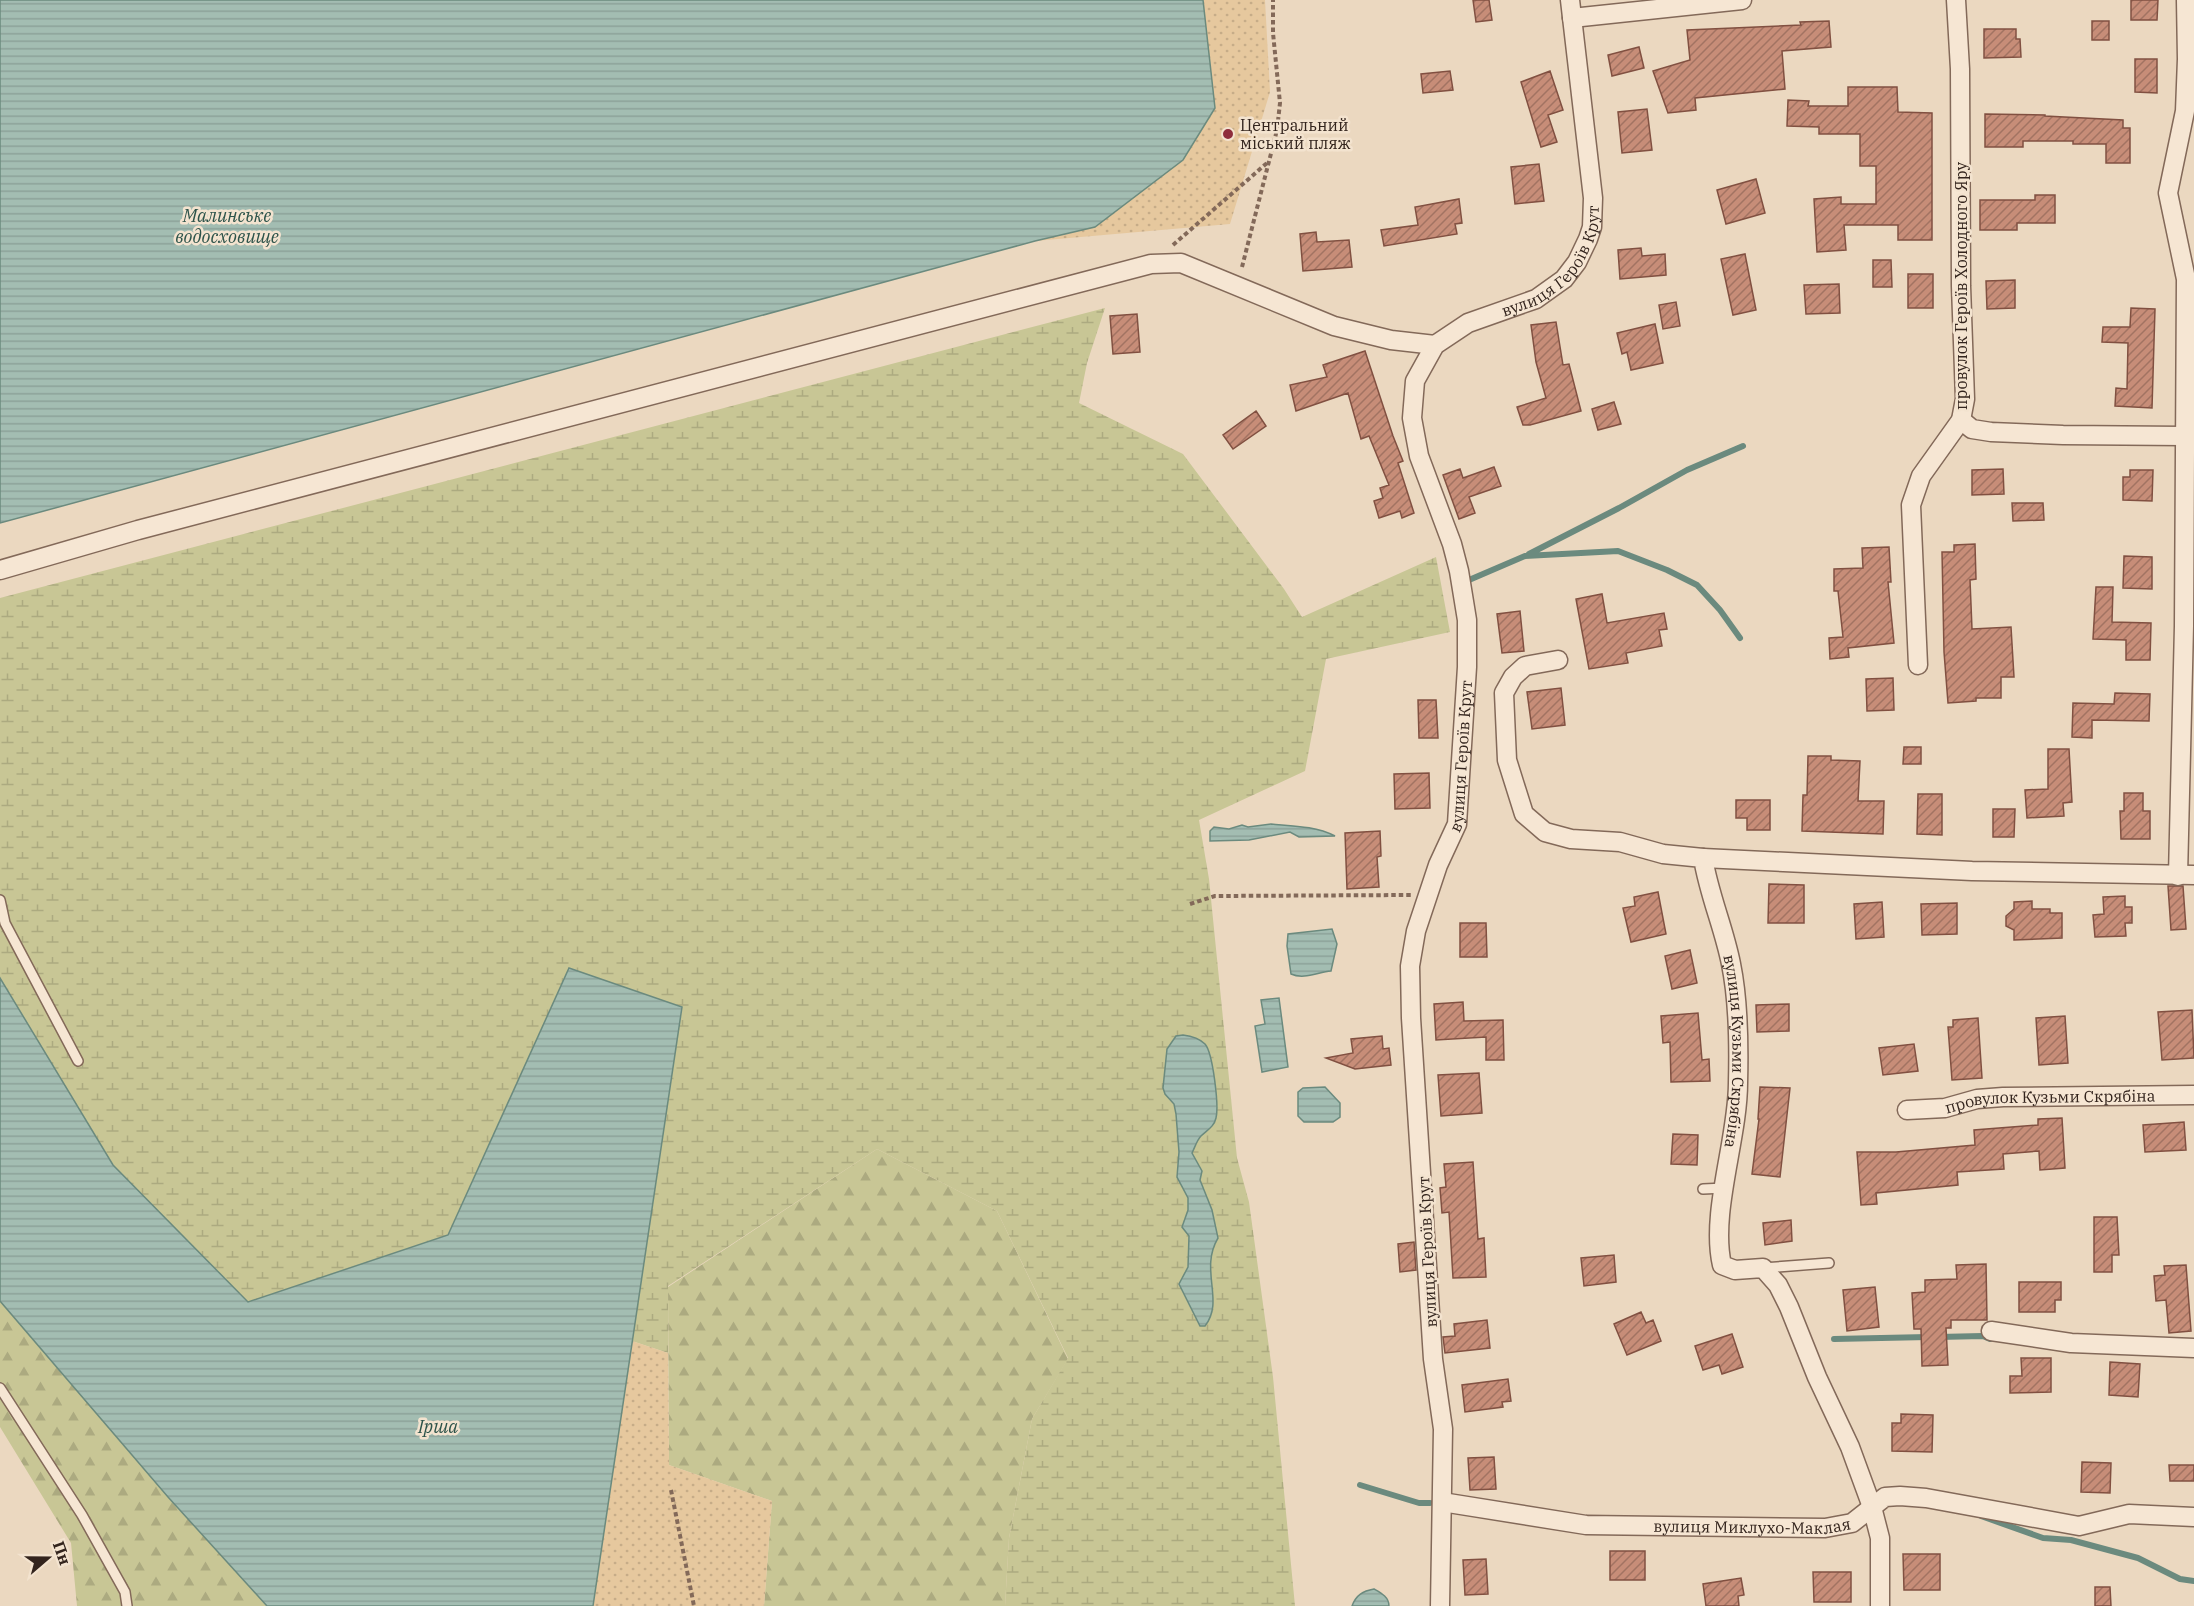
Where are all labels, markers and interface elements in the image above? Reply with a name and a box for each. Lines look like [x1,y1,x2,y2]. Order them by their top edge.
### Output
place label: Центральний міський пляж [1240,115,1351,153]
marker: Центральний міський пляж [1221,127,1235,141]
street label: провулок Героїв Холодного Яру [1951,162,1971,410]
water label: Малинське водосховище [175,204,279,248]
street label: вулиця Героїв Крут [1499,205,1603,320]
street label: вулиця Героїв Крут [1445,680,1476,835]
street label: вулиця Кузьми Скрябіна [1719,953,1748,1150]
street label: провулок Кузьми Скрябіна [1942,1085,2156,1118]
street label: вулиця Героїв Крут [1413,1176,1441,1328]
water label: Ірша [417,1415,458,1438]
street label: вулиця Миклухо-Маклая [1653,1513,1852,1538]
north arrow [18,1528,78,1588]
text: Пн [49,1538,76,1568]

